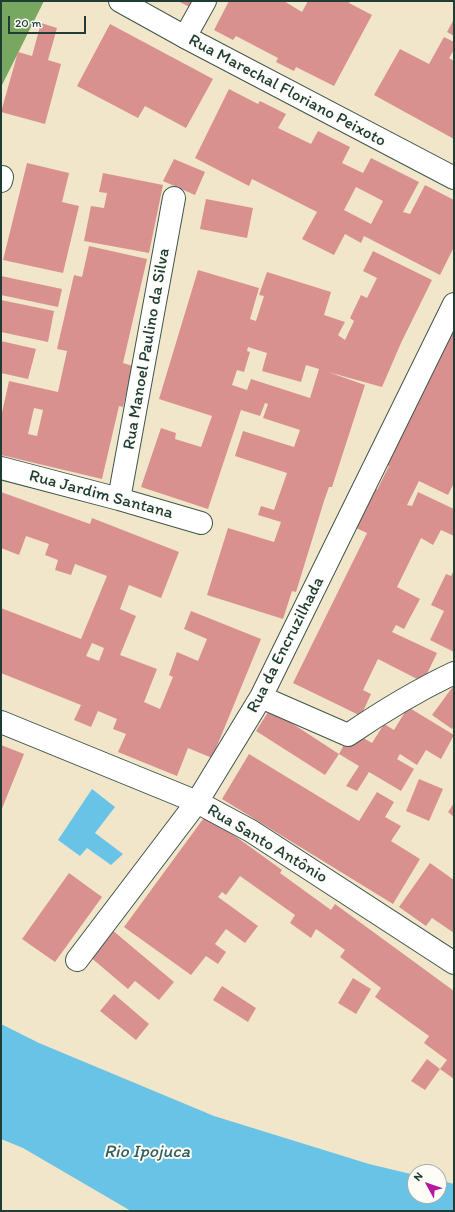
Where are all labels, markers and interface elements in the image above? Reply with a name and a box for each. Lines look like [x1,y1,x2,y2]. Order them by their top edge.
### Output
scale bar [10,8,88,34]
text: 20 m [15,16,42,30]
street label: Rua Marechal Floriano Peixoto [185,30,389,152]
street label: Rua Manoel Paulino da Silva [119,247,175,451]
street label: Rua Jardim Santana [27,466,175,524]
street label: Rua da Encruzilhada [243,574,329,716]
street label: Rua Santo Antônio [203,800,331,888]
water label: Rio Ipojuca [104,1141,190,1163]
north arrow [407,1164,447,1204]
text: N [411,1170,426,1184]

